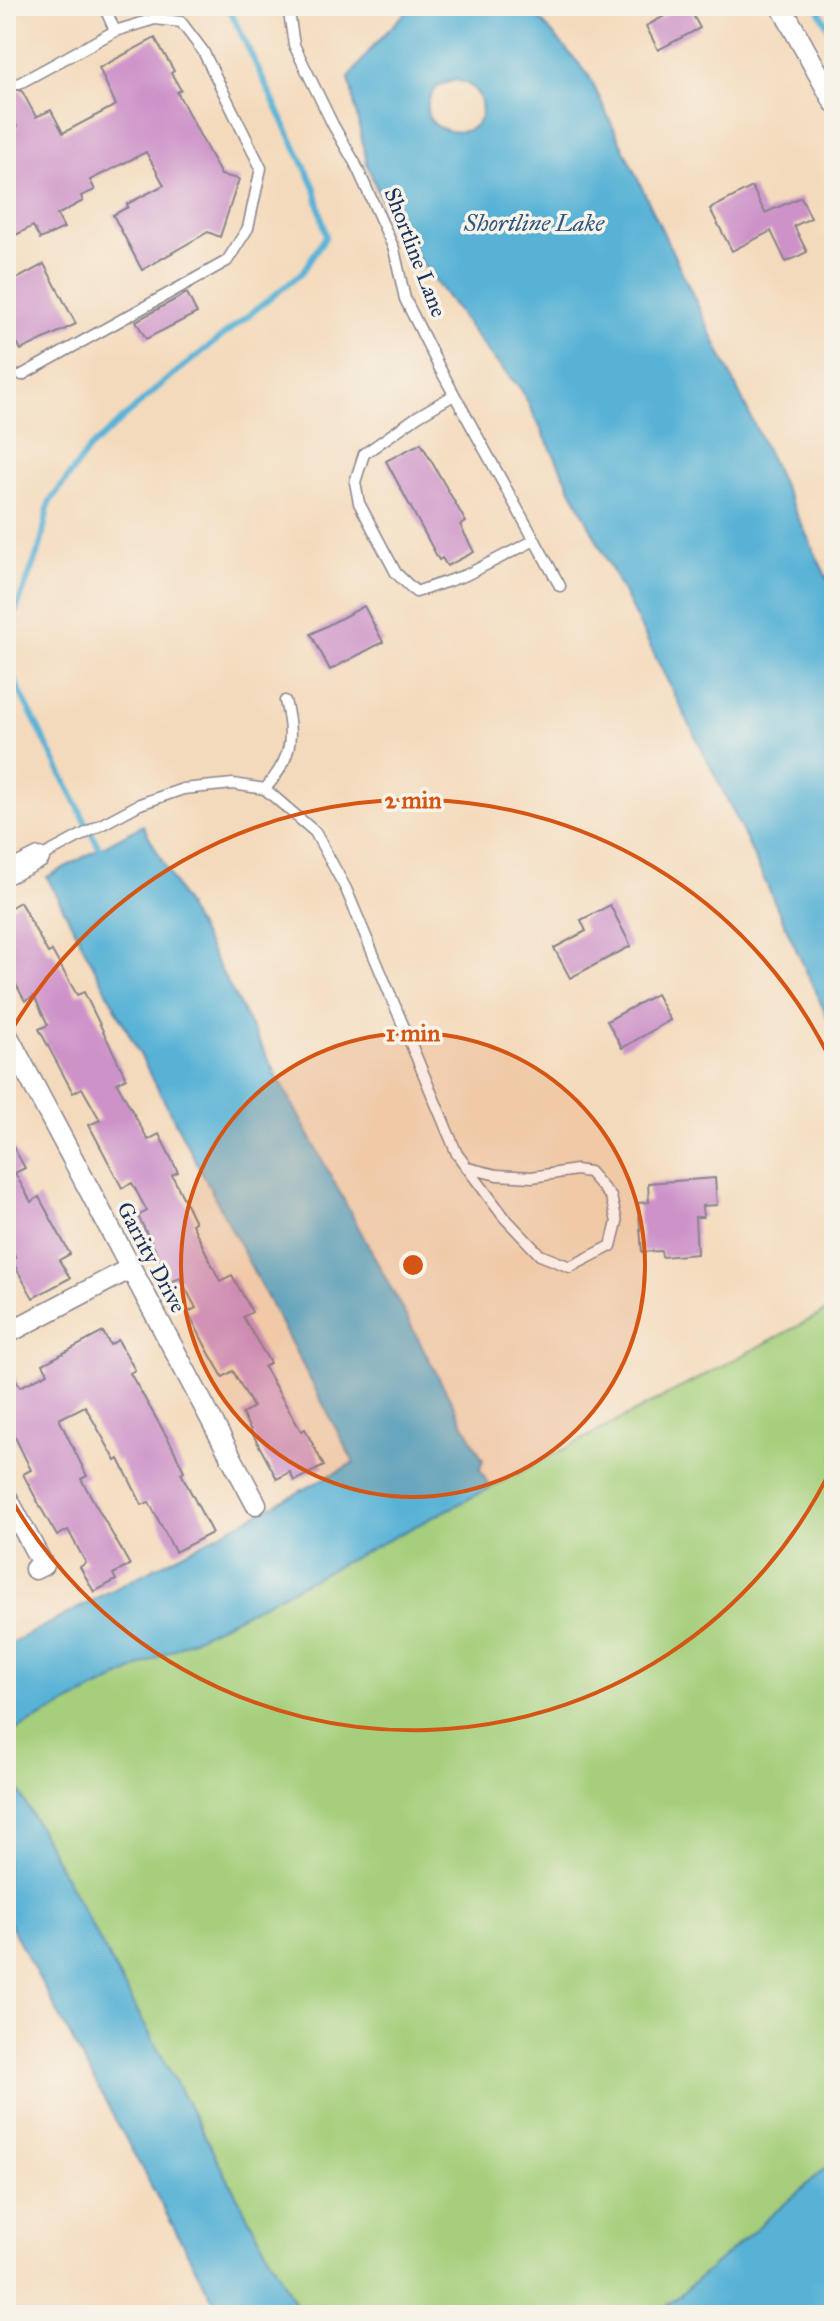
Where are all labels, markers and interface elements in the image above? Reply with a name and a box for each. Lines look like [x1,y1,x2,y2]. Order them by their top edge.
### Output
street label: Shortline Lane [378,184,453,321]
water label: Shortline Lake [463,208,605,238]
text: 2 min [385,785,441,815]
text: 1 min [386,1018,440,1048]
street label: Garrity Drive [111,1197,192,1317]
centre of rings [399,1251,427,1279]

